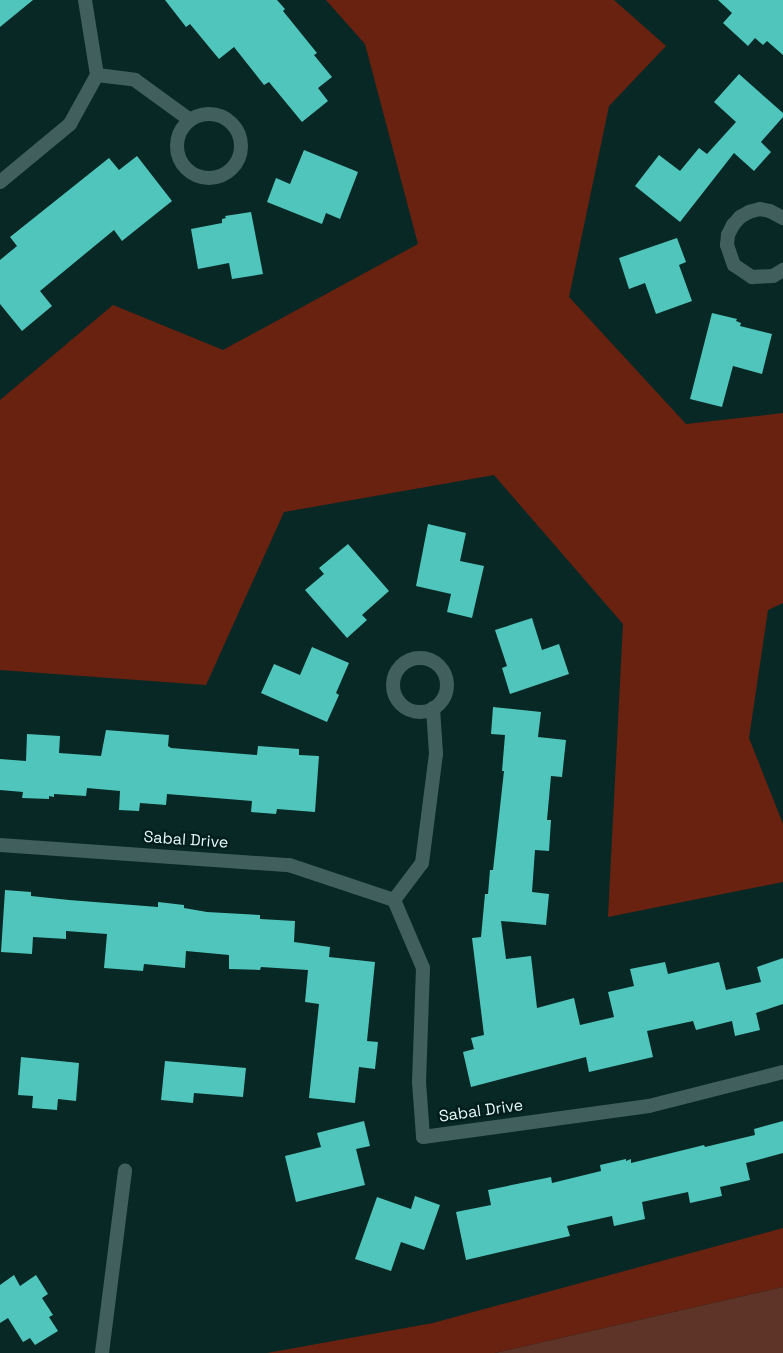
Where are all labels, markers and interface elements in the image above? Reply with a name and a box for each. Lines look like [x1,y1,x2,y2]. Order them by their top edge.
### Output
street label: Sabal Drive [143,827,229,853]
street label: Sabal Drive [438,1096,524,1126]

